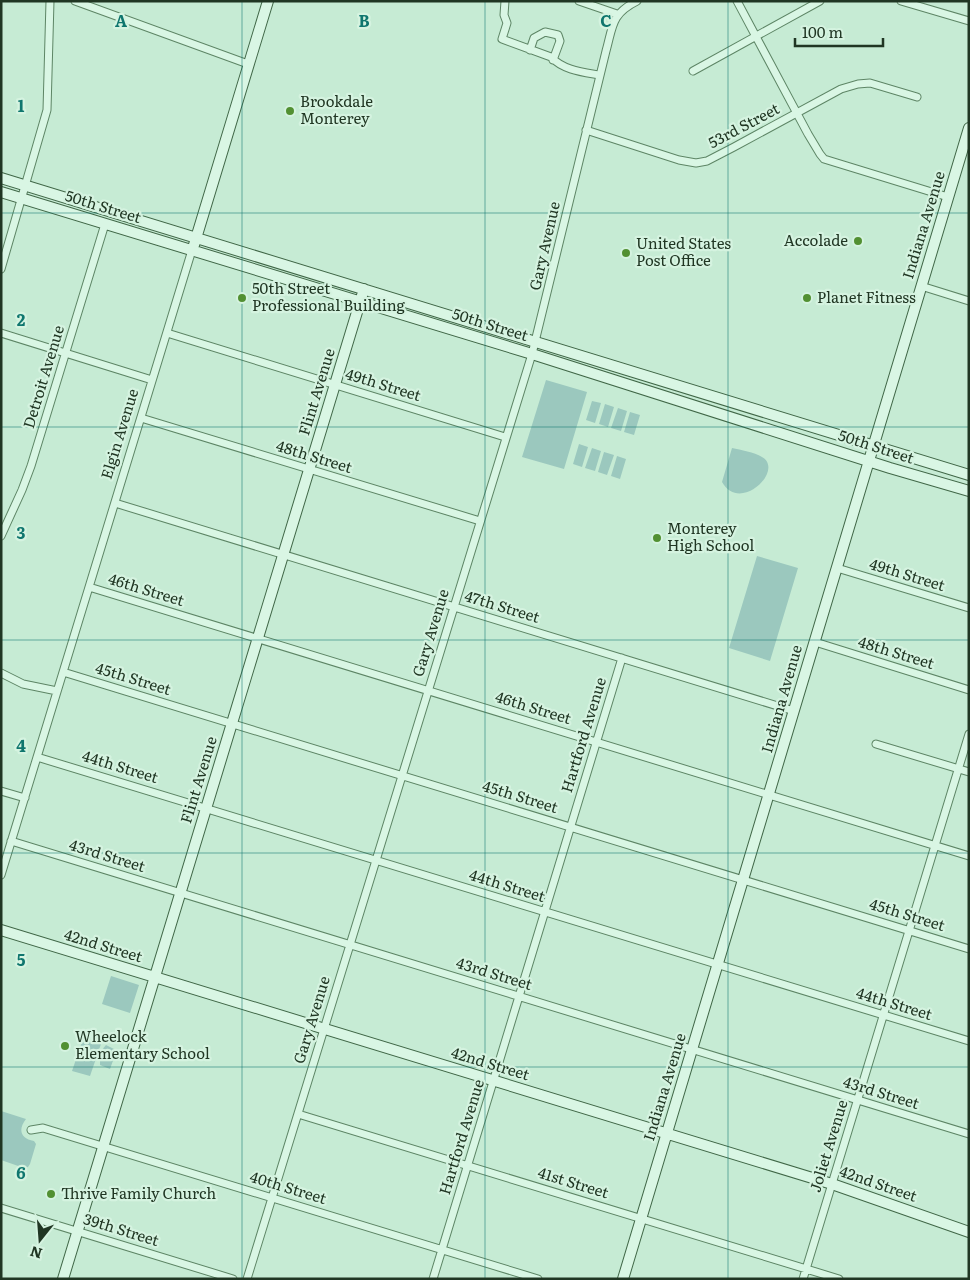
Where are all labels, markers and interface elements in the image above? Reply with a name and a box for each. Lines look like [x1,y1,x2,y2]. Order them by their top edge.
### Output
text: A [115,8,127,32]
text: B [358,8,370,32]
text: C [600,8,612,32]
scale bar [795,15,882,47]
text: 100 m [802,20,843,43]
place label: Brookdale Monterey [300,89,373,129]
text: 1 [18,93,25,117]
street label: 53rd Street [704,96,783,153]
marker: Brookdale Monterey [284,105,296,117]
street label: Indiana Avenue [895,168,950,281]
street label: 50th Street [63,183,144,228]
street label: Gary Avenue [522,199,565,292]
place label: Accolade [784,228,848,251]
place label: United States Post Office [636,231,731,271]
marker: Accolade [852,235,864,247]
marker: United States Post Office [620,247,632,259]
place label: 50th Street Professional Building [252,276,406,316]
place label: Planet Fitness [817,285,916,308]
marker: 50th Street Professional Building [236,292,248,304]
marker: Planet Fitness [801,292,813,304]
street label: 50th Street [450,301,531,346]
text: 2 [17,307,26,331]
street label: Detroit Avenue [16,322,69,431]
street label: Flint Avenue [291,345,340,438]
street label: 49th Street [343,361,424,406]
street label: Elgin Avenue [94,385,143,482]
street label: 50th Street [836,423,917,469]
street label: 48th Street [274,433,355,478]
place label: Monterey High School [667,516,754,556]
text: 3 [17,520,26,544]
marker: Monterey High School [651,532,663,544]
street label: 49th Street [867,551,948,596]
street label: 46th Street [106,566,187,611]
street label: 47th Street [462,583,543,628]
street label: Gary Avenue [405,586,454,679]
street label: 48th Street [856,629,937,674]
street label: Indiana Avenue [754,641,807,755]
street label: 45th Street [93,655,174,700]
street label: Hartford Avenue [554,674,611,795]
street label: 46th Street [493,684,574,729]
text: 4 [16,733,26,757]
street label: Flint Avenue [173,733,222,826]
street label: 44th Street [80,743,161,788]
street label: 45th Street [480,773,561,818]
street label: 43rd Street [67,832,148,877]
street label: 44th Street [467,862,548,907]
street label: 45th Street [867,891,948,936]
street label: 42nd Street [61,922,145,967]
text: 5 [17,947,26,971]
street label: 43rd Street [454,950,535,995]
street label: Gary Avenue [286,973,335,1066]
street label: 44th Street [854,980,935,1025]
place label: Wheelock Elementary School [75,1024,210,1064]
street label: Indiana Avenue [636,1030,691,1143]
marker: Wheelock Elementary School [59,1040,71,1052]
street label: 42nd Street [448,1040,532,1085]
street label: 43rd Street [841,1069,922,1114]
street label: Hartford Avenue [432,1076,489,1197]
street label: Joliet Avenue [803,1096,853,1195]
street label: 42nd Street [837,1159,920,1207]
text: 6 [16,1160,26,1184]
street label: 41st Street [535,1160,612,1203]
street label: 40th Street [247,1164,330,1209]
place label: Thrive Family Church [61,1181,216,1204]
marker: Thrive Family Church [45,1188,57,1200]
street label: 39th Street [81,1206,162,1251]
north arrow [15,1215,65,1265]
text: N [27,1242,44,1265]

